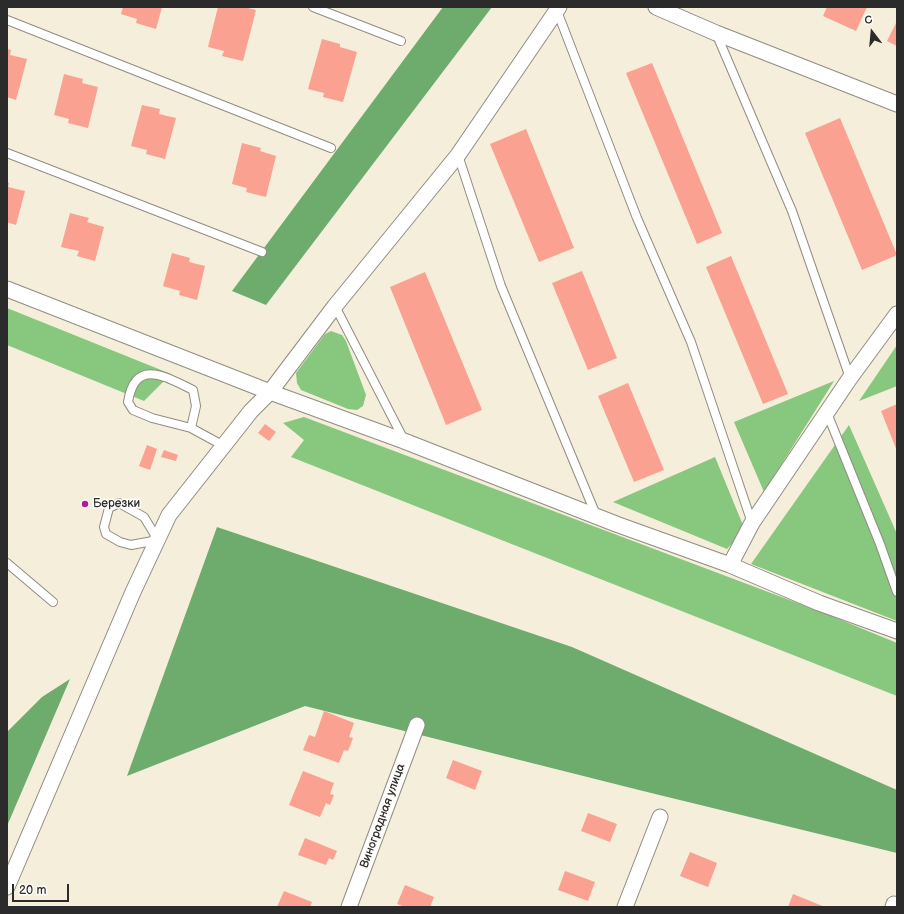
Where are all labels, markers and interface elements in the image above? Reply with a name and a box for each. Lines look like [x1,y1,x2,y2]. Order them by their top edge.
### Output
north arrow [852,12,892,52]
text: С [863,13,874,27]
place label: Березки [93,497,140,511]
marker: Березки [80,499,90,509]
street label: Виноградная улица [357,762,409,870]
scale bar [14,876,71,902]
text: 20 m [19,883,46,898]

